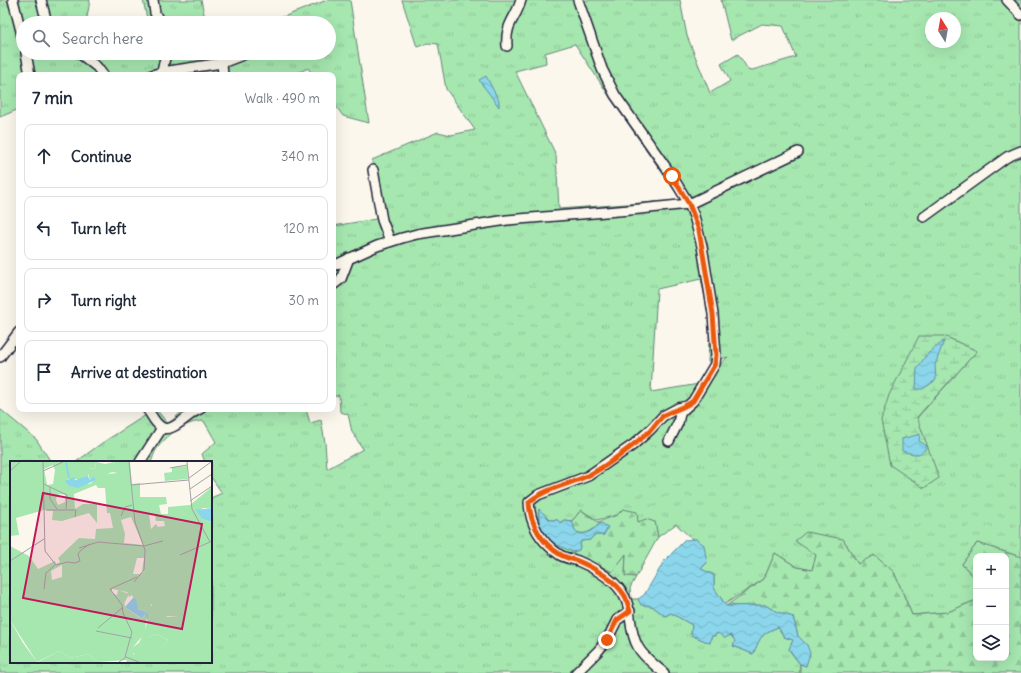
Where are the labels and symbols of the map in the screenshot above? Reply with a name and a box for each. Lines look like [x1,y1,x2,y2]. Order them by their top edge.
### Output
north arrow [925,12,961,48]
route start [663,167,681,185]
inset map [10,461,212,663]
route end [598,631,616,649]

